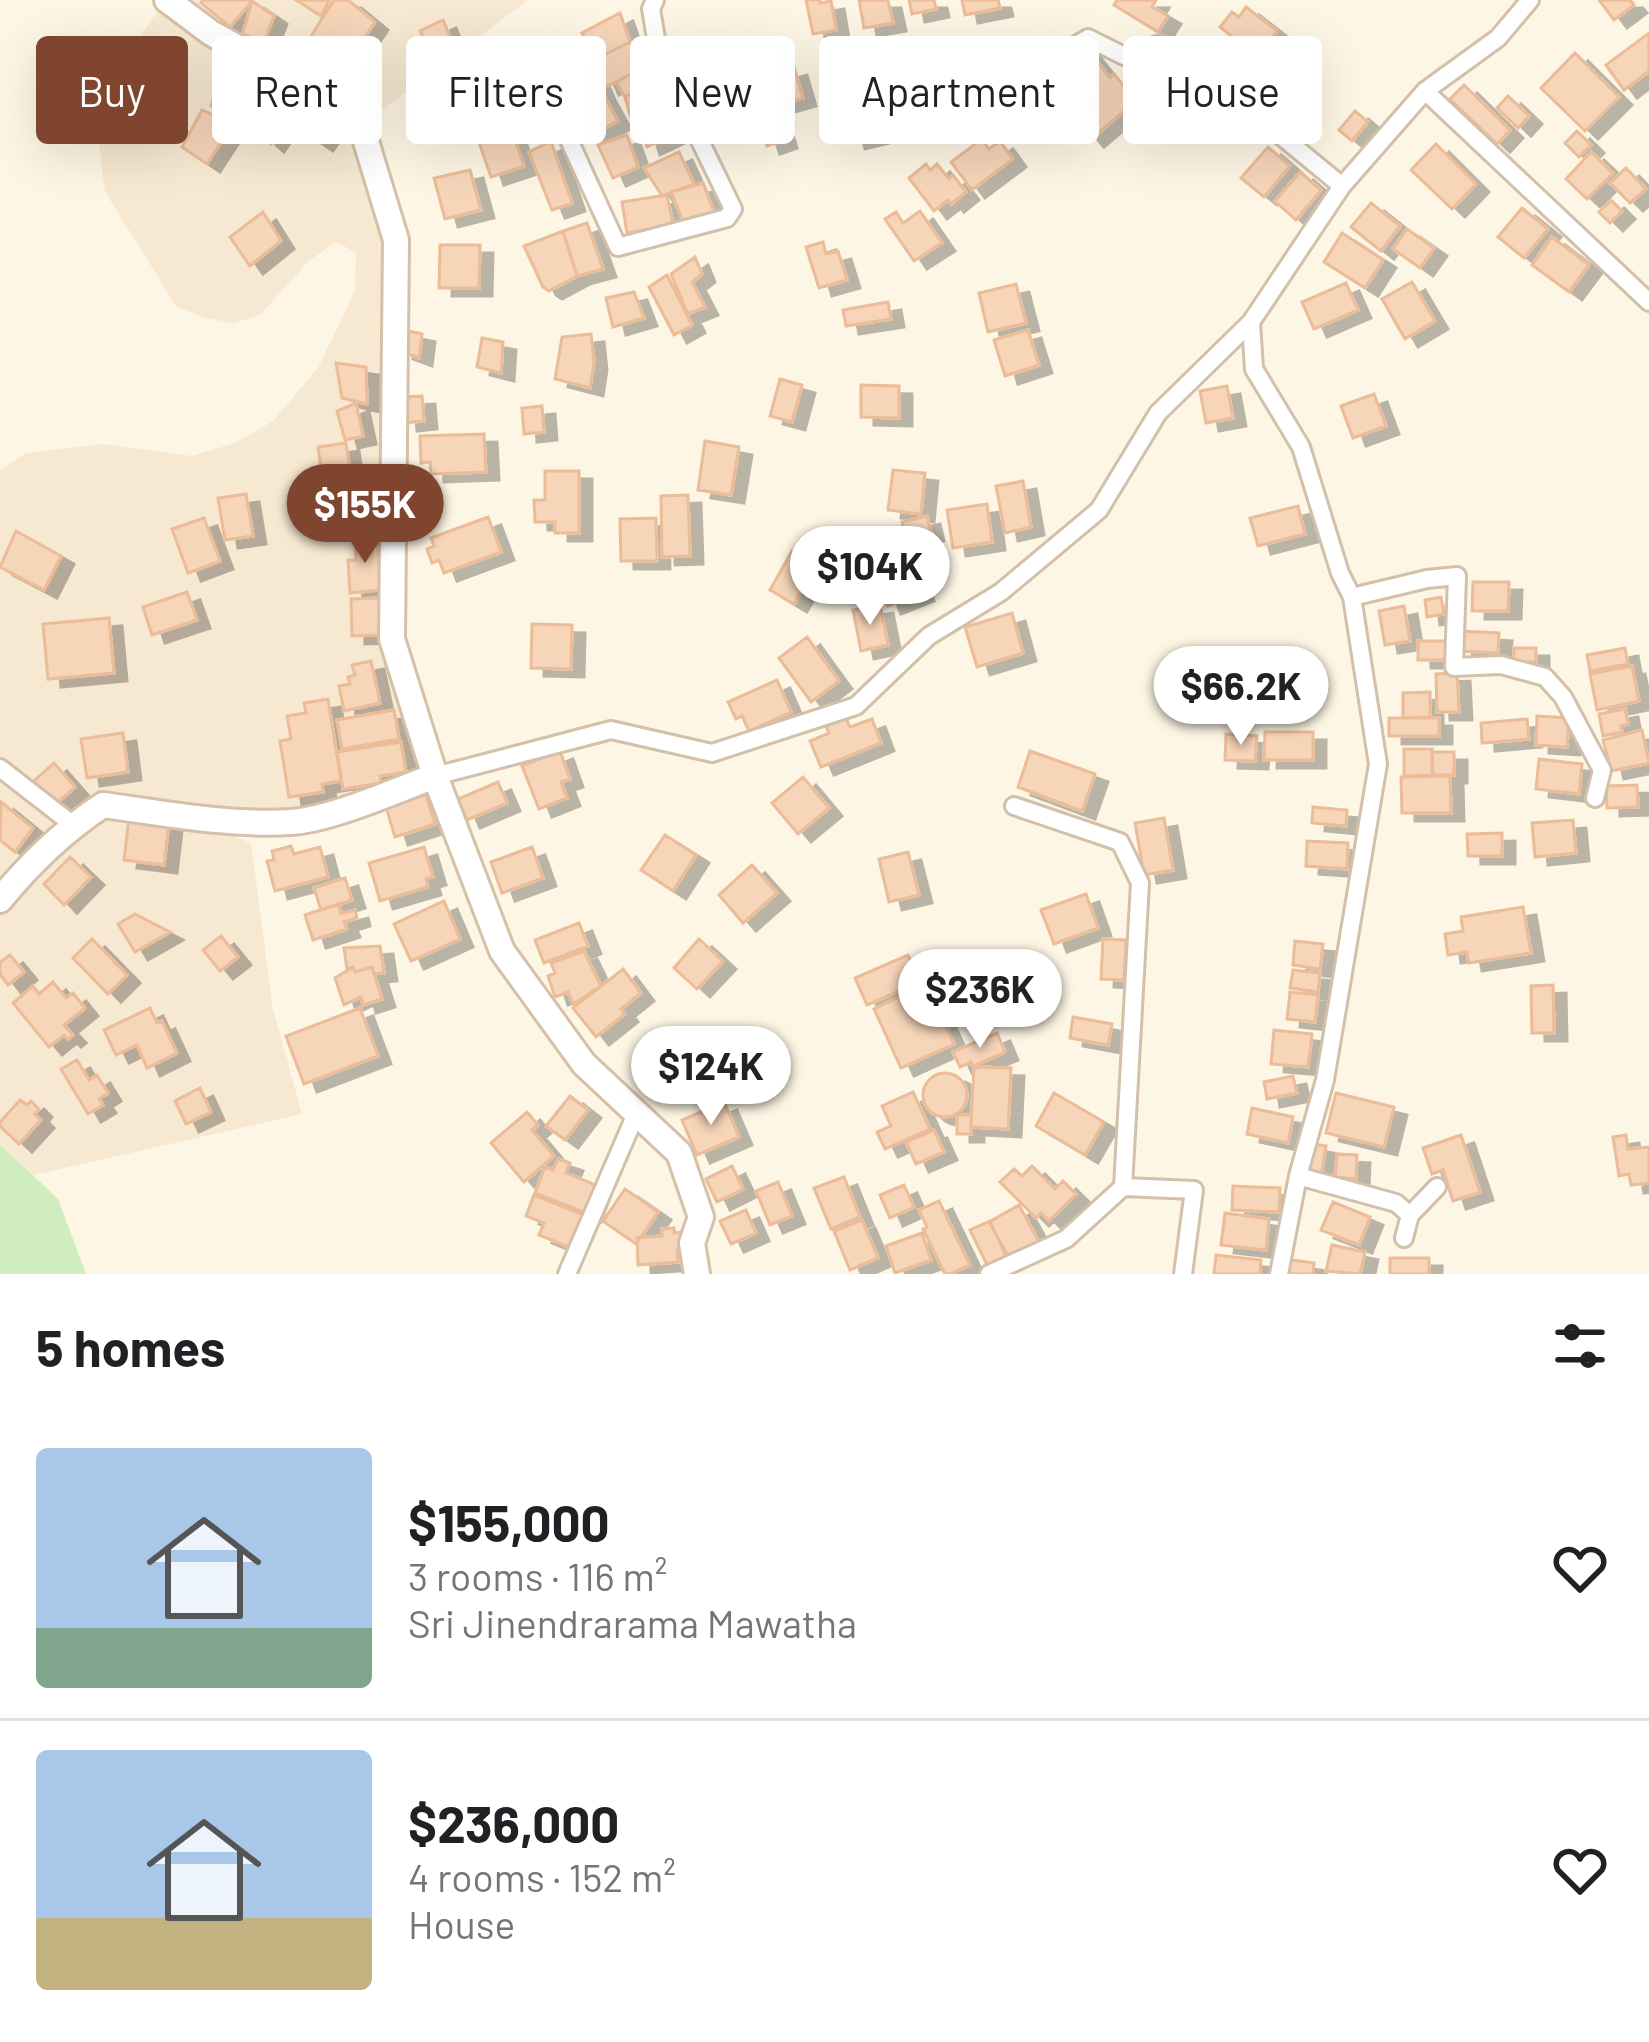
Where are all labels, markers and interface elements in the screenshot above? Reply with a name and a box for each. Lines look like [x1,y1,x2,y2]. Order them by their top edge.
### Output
chip: Buy [36,36,188,144]
chip: Rent [212,36,382,144]
chip: Filters [406,36,606,144]
chip: New [630,36,795,144]
chip: Apartment [819,36,1099,144]
chip: House [1123,36,1322,144]
pin: $155K [281,464,449,566]
text: $155K [314,479,416,526]
pin: $104K [786,526,954,628]
text: $104K [817,541,923,588]
pin: $66.2K [1143,646,1339,748]
text: $66.2K [1181,661,1301,708]
pin: $236K [896,949,1064,1051]
text: $236K [925,964,1035,1011]
pin: $124K [627,1026,795,1128]
text: $124K [658,1041,764,1088]
icon: filters [1547,1313,1613,1379]
text: 5 homes [36,1316,225,1377]
text: $155,000 [408,1491,610,1552]
icon: home [132,1496,276,1640]
icon: heart [1547,1535,1613,1601]
text: 3 rooms · 116 m² [408,1552,667,1599]
text: Sri Jinendrarama Mawatha [408,1599,857,1646]
text: $236,000 [408,1792,619,1853]
icon: home [132,1798,276,1942]
icon: heart [1547,1837,1613,1903]
text: 4 rooms · 152 m² [408,1853,676,1900]
text: House [408,1900,515,1947]

